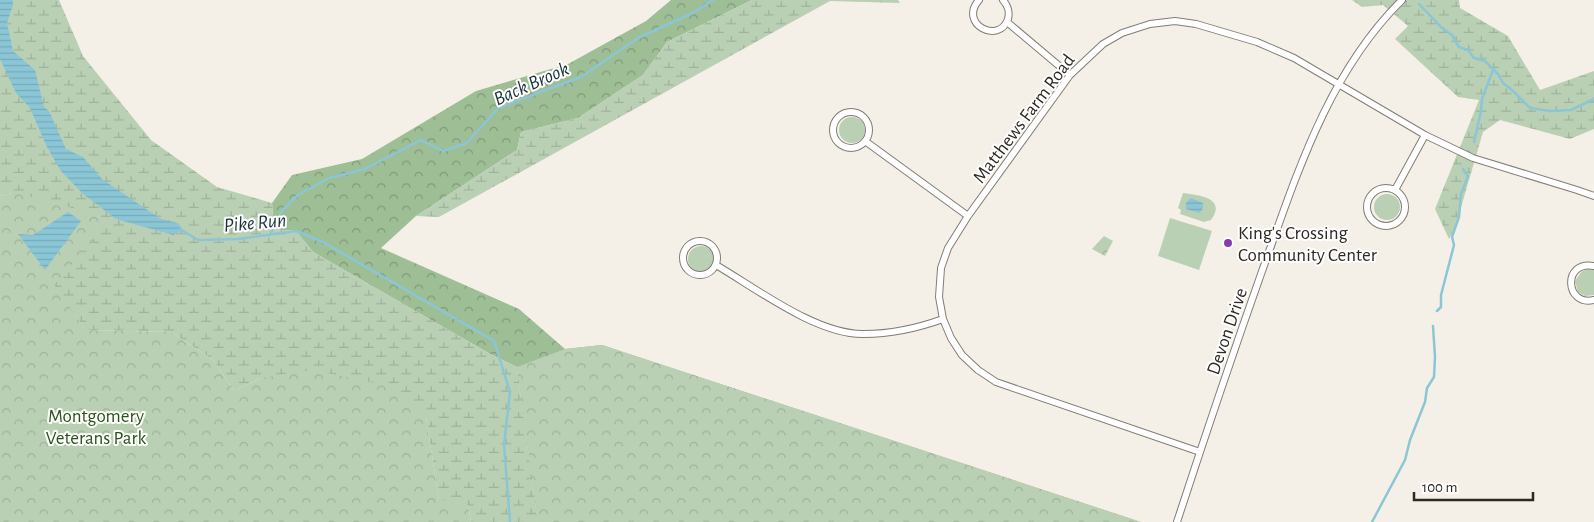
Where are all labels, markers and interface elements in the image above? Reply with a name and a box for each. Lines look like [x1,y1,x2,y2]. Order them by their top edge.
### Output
street label: Matthews Farm Road [970,51,1079,187]
water label: Back Brook [491,59,572,109]
water label: Pike Run [223,210,287,236]
place label: King's Crossing Community Center [1238,224,1377,265]
marker: King's Crossing Community Center [1222,237,1234,249]
street label: Devon Drive [1204,286,1251,377]
park label: Montgomery Veterans Park [46,407,147,448]
scale bar [1414,470,1533,502]
text: 100 m [1422,480,1457,495]

